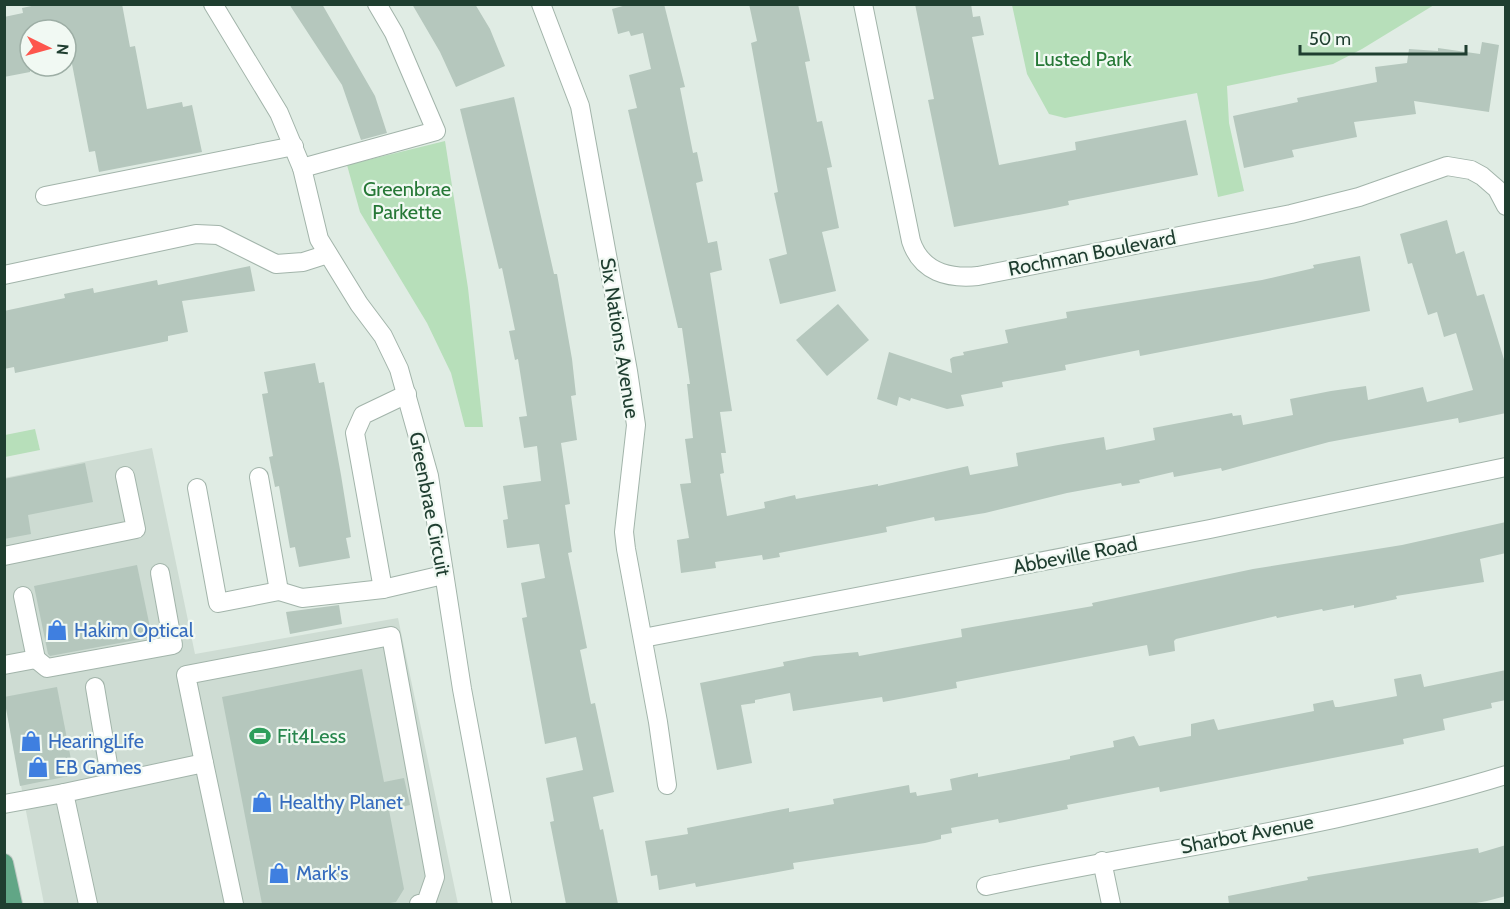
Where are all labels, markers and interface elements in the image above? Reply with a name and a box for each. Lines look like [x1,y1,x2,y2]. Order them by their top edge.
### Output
north arrow [18,18,78,78]
scale bar [1300,18,1466,56]
text: 50 m [1309,28,1351,50]
text: N [52,43,72,56]
park label: Lusted Park [1034,47,1132,71]
park label: Greenbrae Parkette [363,177,451,224]
street label: Rochman Boulevard [1006,225,1178,281]
street label: Six Nations Avenue [595,256,645,420]
street label: Greenbrae Circuit [404,430,456,578]
street label: Abbeville Road [1011,531,1139,579]
shop icon: Hakim Optical [45,618,69,642]
place label: Hakim Optical [74,618,194,642]
sports icon: Fit4Less [248,724,272,748]
place label: Fit4Less [277,724,346,748]
shop icon: HearingLife [19,729,43,753]
place label: HearingLife [48,729,144,753]
shop icon: EB Games [26,755,50,779]
place label: EB Games [55,755,142,779]
shop icon: Healthy Planet [250,790,274,814]
place label: Healthy Planet [279,790,403,814]
street label: Sharbot Avenue [1178,809,1316,859]
shop icon: Mark's [267,861,291,885]
place label: Mark's [296,861,348,885]

